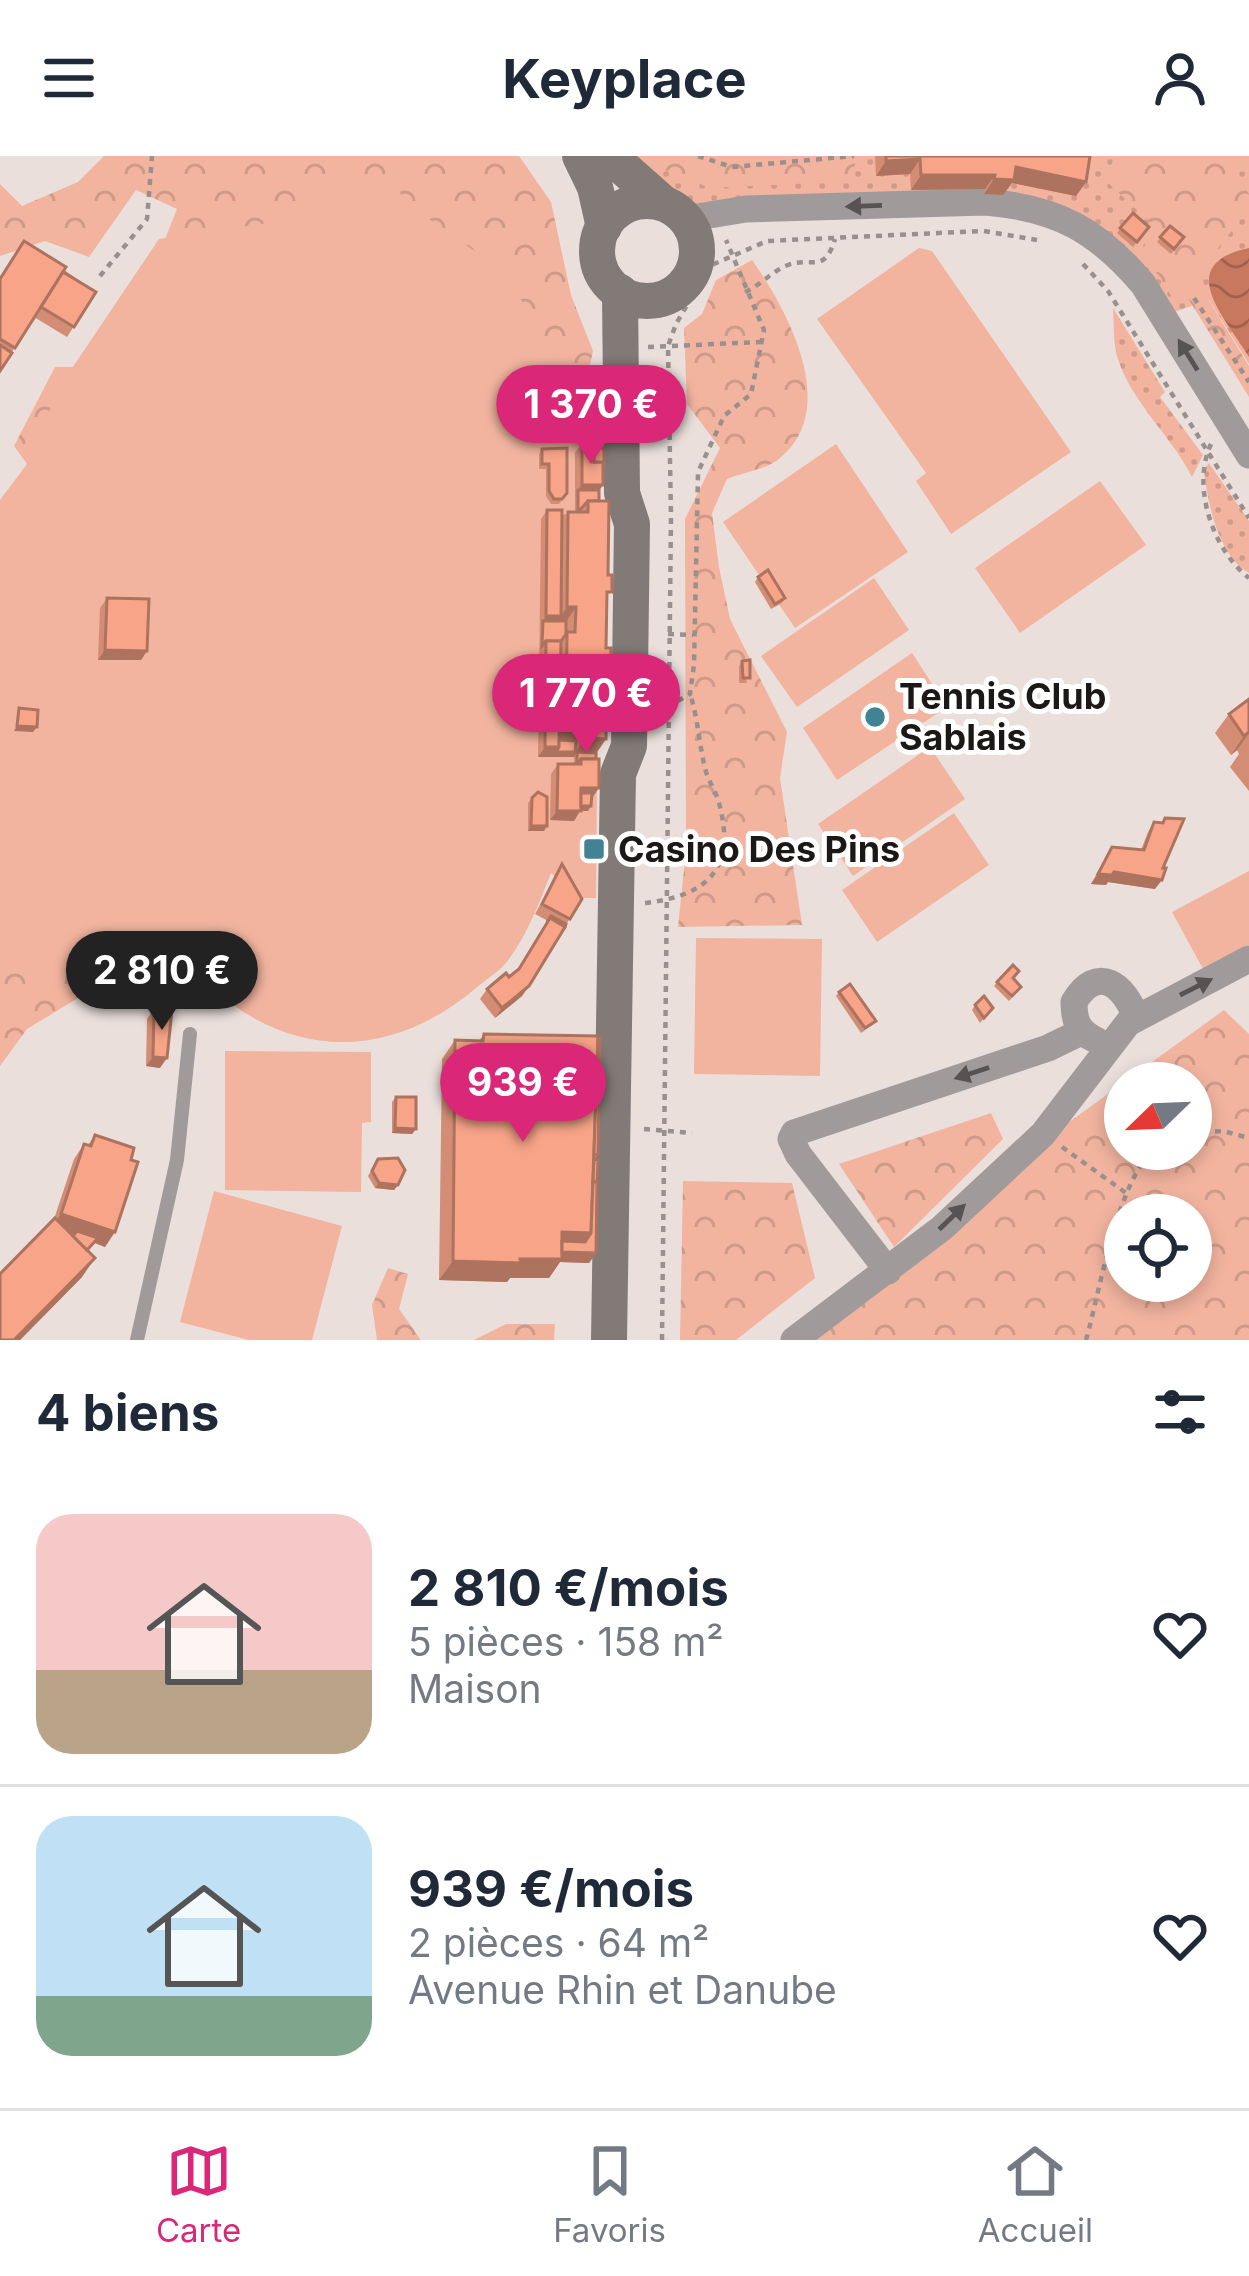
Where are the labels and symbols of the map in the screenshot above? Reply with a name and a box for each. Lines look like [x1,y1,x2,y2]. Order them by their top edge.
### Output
one-way arrow [844,196,882,215]
one-way arrow [1178,338,1199,372]
pin: 1 370 € [480,365,702,467]
pin: 1 770 € [475,654,697,756]
place label: Tennis Club Sablais [899,674,1106,759]
marker: Tennis Club Sablais [862,704,888,730]
place label: Casino Des Pins [618,827,900,871]
marker: Casino Des Pins [581,836,607,862]
pin: 2 810 € [51,931,273,1033]
one-way arrow [1179,977,1213,997]
pin: 939 € [439,1043,607,1145]
north arrow [1104,1062,1212,1170]
one-way arrow [953,1064,990,1083]
one-way arrow [938,1203,966,1231]

